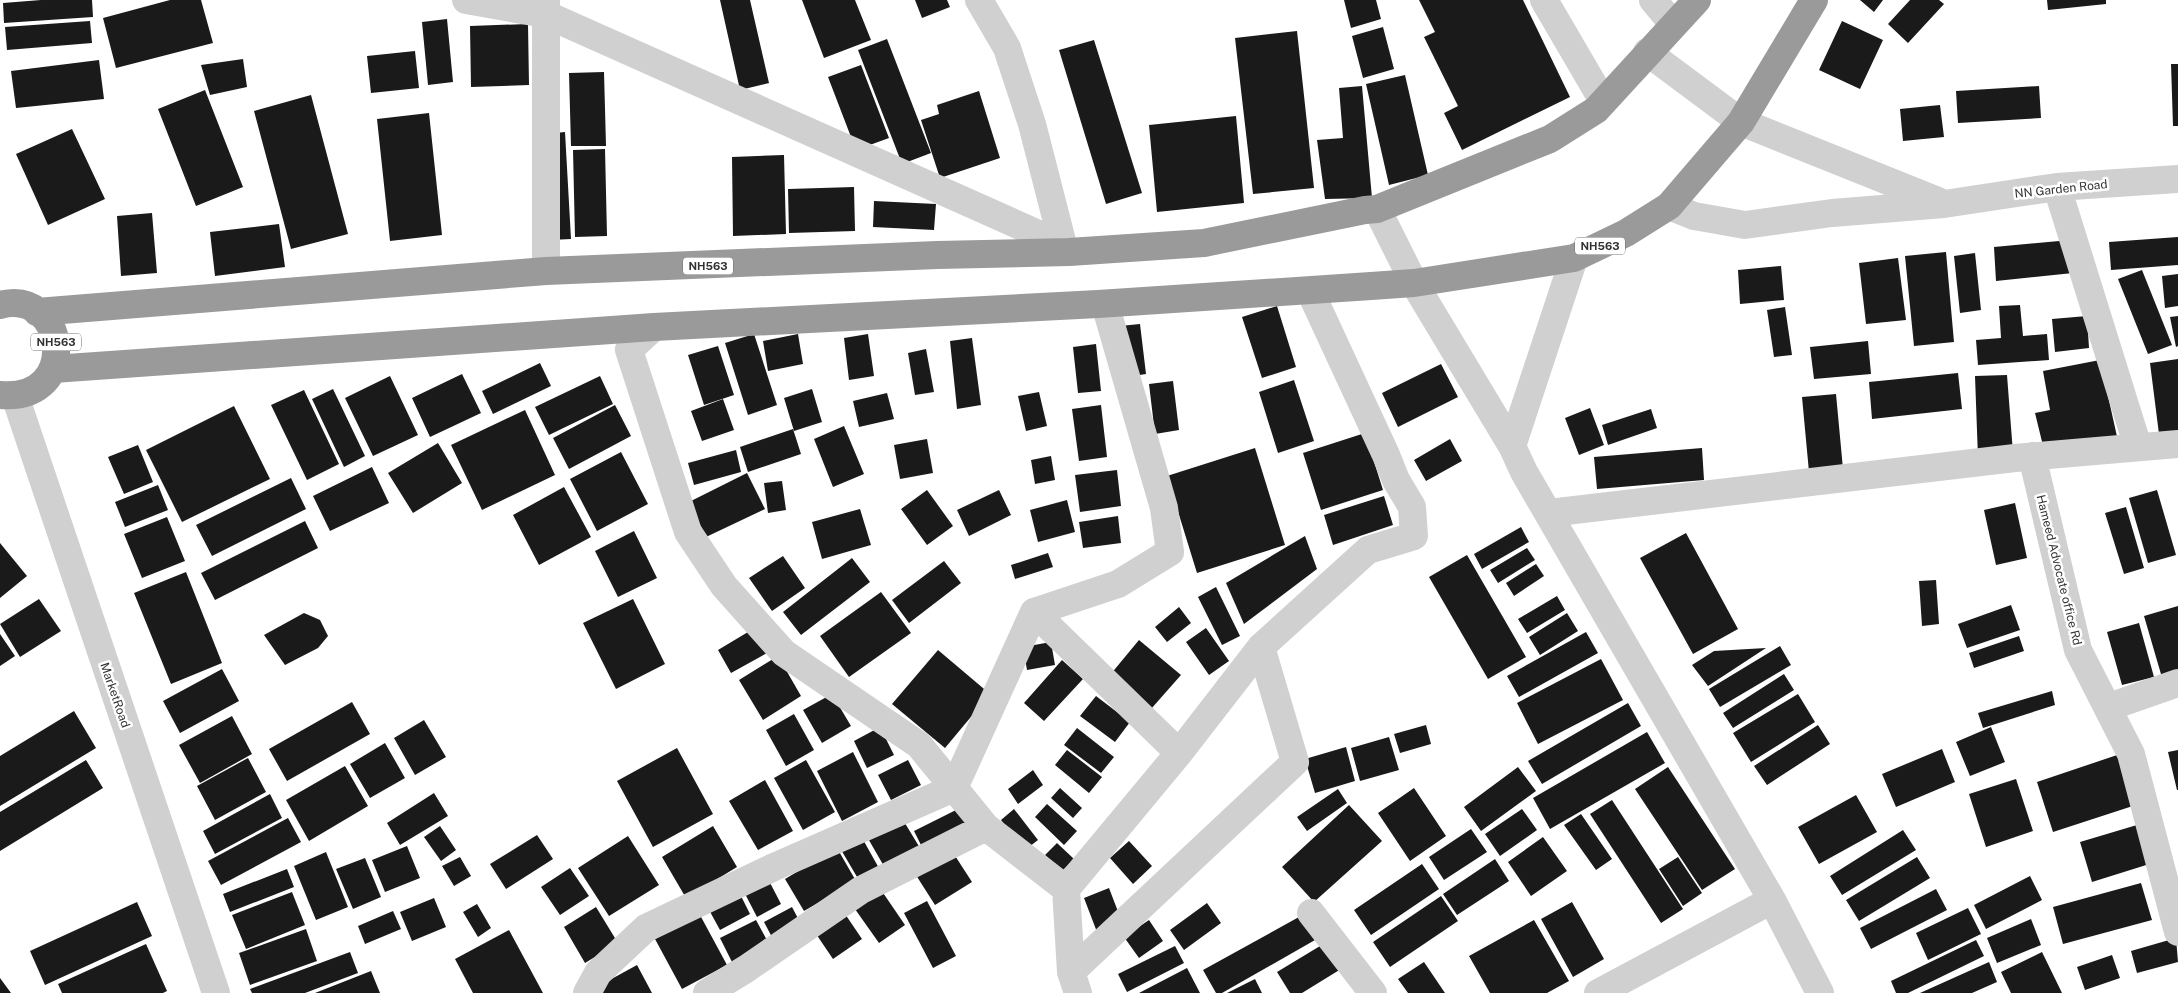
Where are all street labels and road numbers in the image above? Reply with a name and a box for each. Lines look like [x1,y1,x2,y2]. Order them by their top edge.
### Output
street label: NN Garden Road [2014,177,2108,201]
road number: NH563 [1575,238,1625,255]
road number: NH563 [683,258,733,274]
road number: NH563 [31,334,81,351]
street label: Hameed Advocate office Rd [2033,493,2085,647]
street label: MarketRoad [97,661,133,729]

